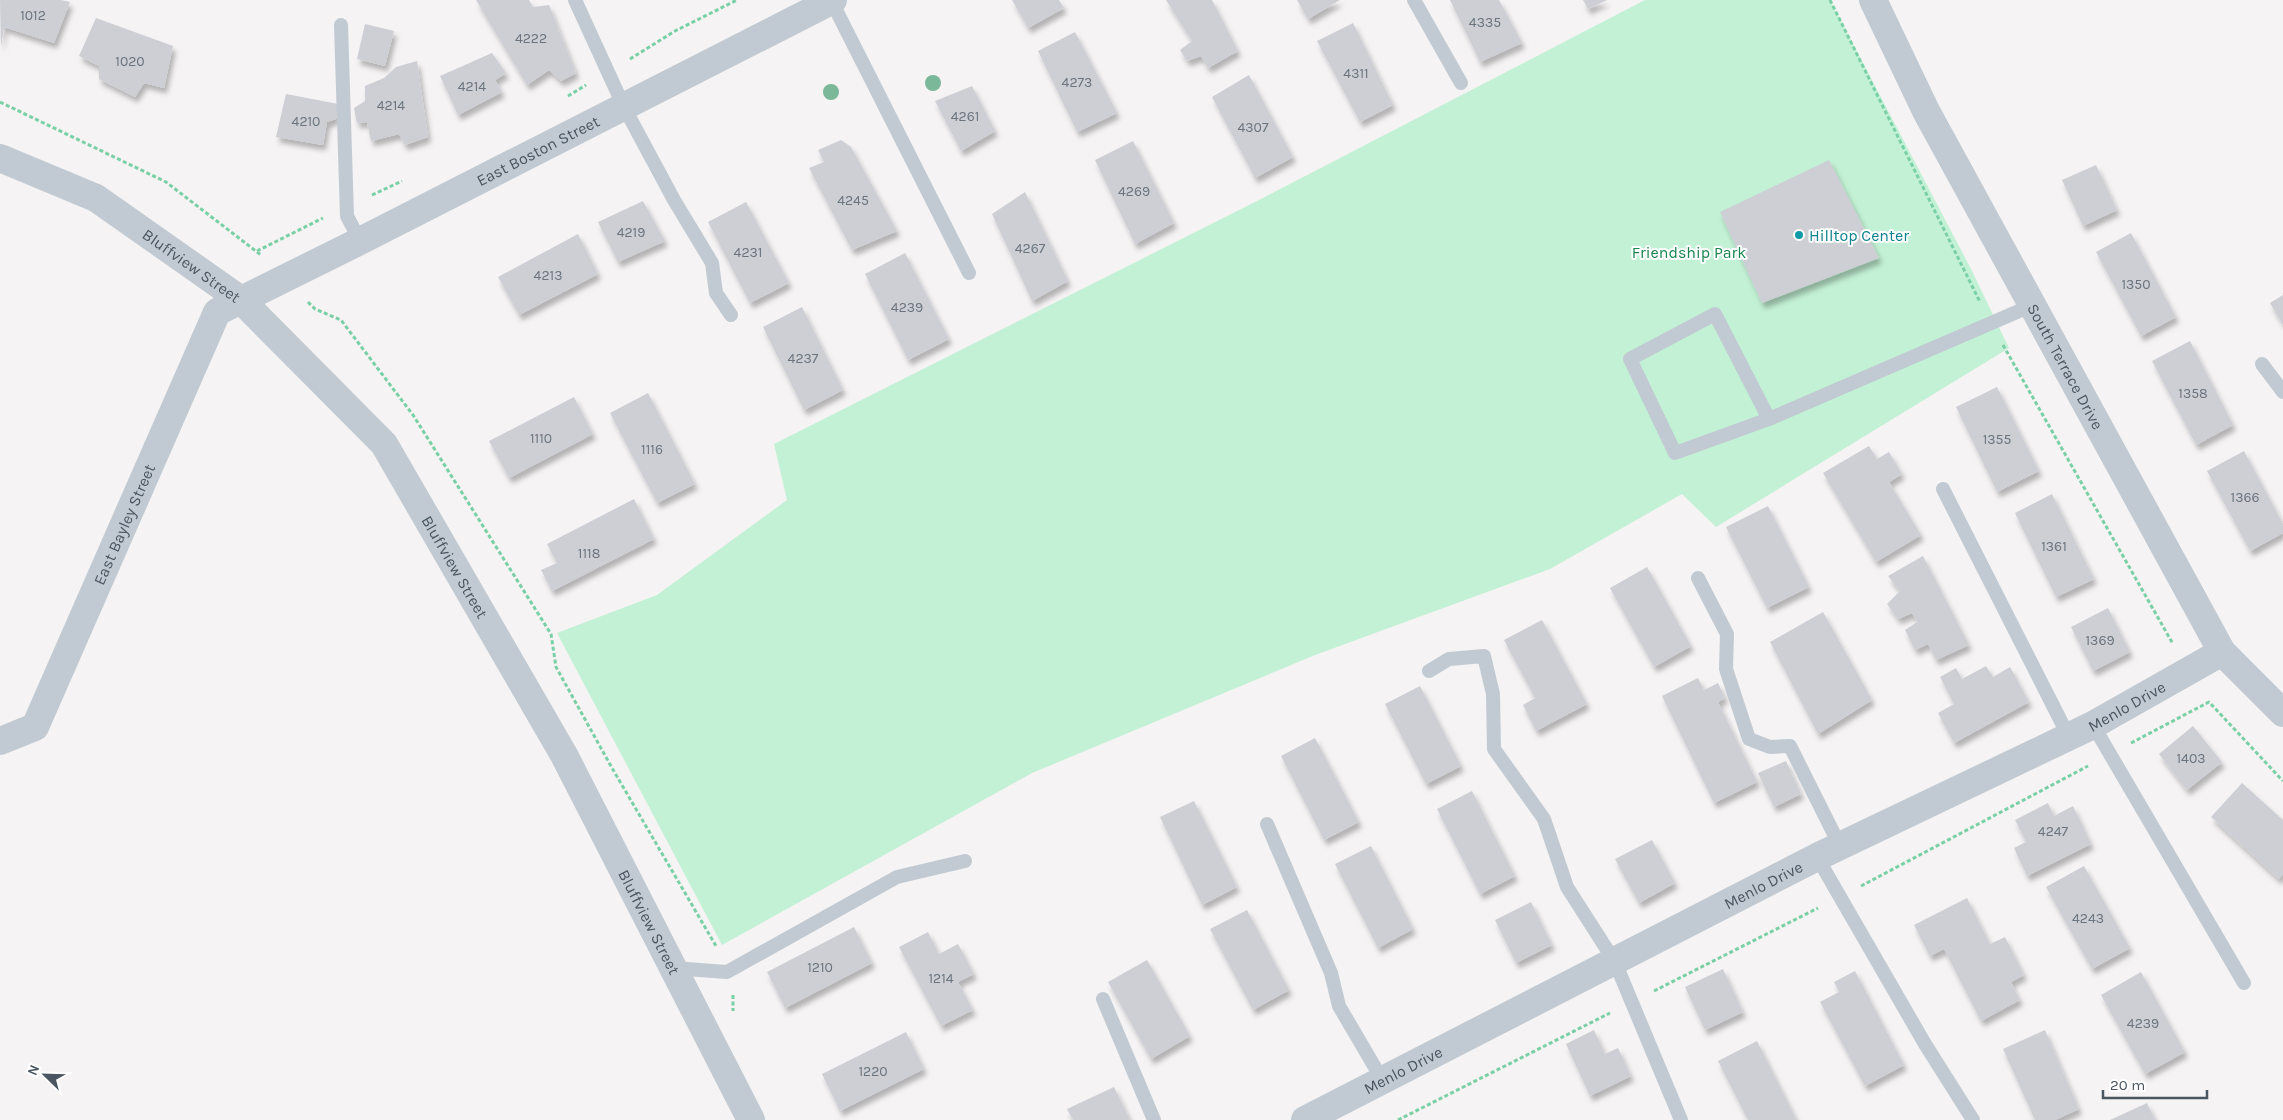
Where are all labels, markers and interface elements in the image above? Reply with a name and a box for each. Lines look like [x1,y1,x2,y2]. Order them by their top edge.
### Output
house number: 1012 [20,7,46,24]
house number: 4335 [1469,14,1501,31]
house number: 4222 [515,30,547,47]
house number: 1020 [115,53,145,70]
house number: 4311 [1343,65,1369,82]
house number: 4273 [1062,74,1092,91]
house number: 4214 [458,78,486,95]
house number: 4214 [377,97,405,114]
house number: 4261 [951,108,979,125]
street label: East Boston Street [473,112,603,190]
house number: 4210 [292,113,320,130]
house number: 4307 [1238,119,1269,136]
house number: 4269 [1118,183,1150,200]
house number: 4245 [837,192,869,209]
house number: 4219 [617,224,645,241]
street label: Bluffview Street [139,225,244,307]
place label: Hilltop Center [1809,226,1909,245]
marker: Hilltop Center [1793,229,1805,241]
house number: 4267 [1015,240,1046,257]
park label: Friendship Park [1632,243,1746,262]
house number: 4231 [734,244,762,261]
house number: 4213 [534,267,562,284]
house number: 1350 [2121,276,2151,293]
house number: 4239 [891,299,923,316]
street label: South Terrace Drive [2023,300,2107,433]
house number: 4237 [788,350,819,367]
house number: 1358 [2178,385,2208,402]
house number: 1110 [530,430,552,447]
house number: 1355 [1983,431,2011,448]
house number: 1116 [641,441,663,458]
street label: East Bayley Street [89,461,159,588]
house number: 1366 [2231,489,2259,506]
street label: Bluffview Street [417,512,492,622]
house number: 1361 [2041,538,2067,555]
house number: 1118 [578,545,600,562]
house number: 1369 [2085,632,2115,649]
street label: Menlo Drive [2085,677,2169,736]
house number: 1403 [2176,750,2206,767]
house number: 4247 [2038,823,2069,840]
street label: Menlo Drive [1721,857,1806,913]
street label: Bluffview Street [614,866,684,978]
house number: 4243 [2072,910,2104,927]
house number: 1210 [807,959,833,976]
house number: 1214 [928,970,954,987]
house number: 4239 [2127,1015,2159,1032]
street label: Menlo Drive [1361,1042,1446,1098]
north arrow [20,1050,70,1100]
text: N [24,1062,43,1078]
house number: 1220 [858,1063,888,1080]
scale bar [2103,1068,2207,1100]
text: 20 m [2110,1076,2145,1094]

